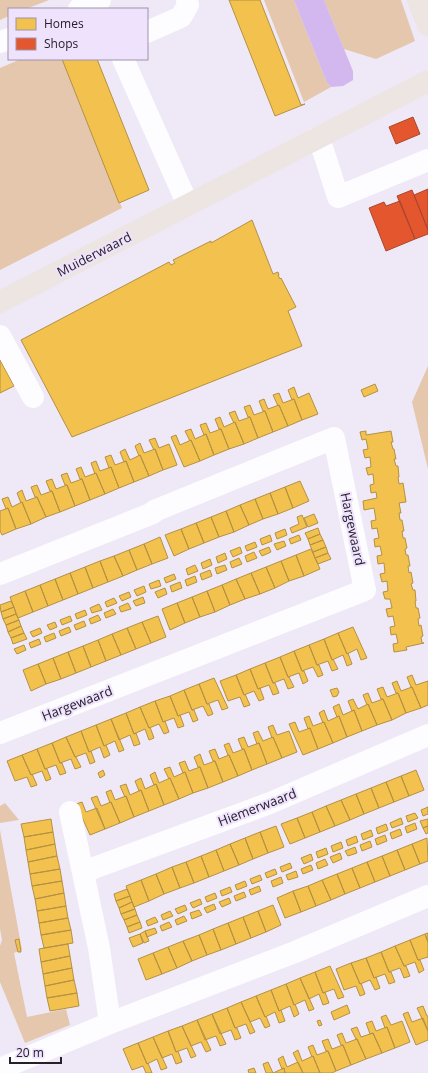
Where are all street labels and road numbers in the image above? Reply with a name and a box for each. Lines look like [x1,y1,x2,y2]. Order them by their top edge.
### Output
street label: Muiderwaard [54,228,134,280]
street label: Hargewaard [336,491,370,567]
street label: Hargewaard [39,681,115,725]
street label: Hiemerwaard [215,784,299,830]

